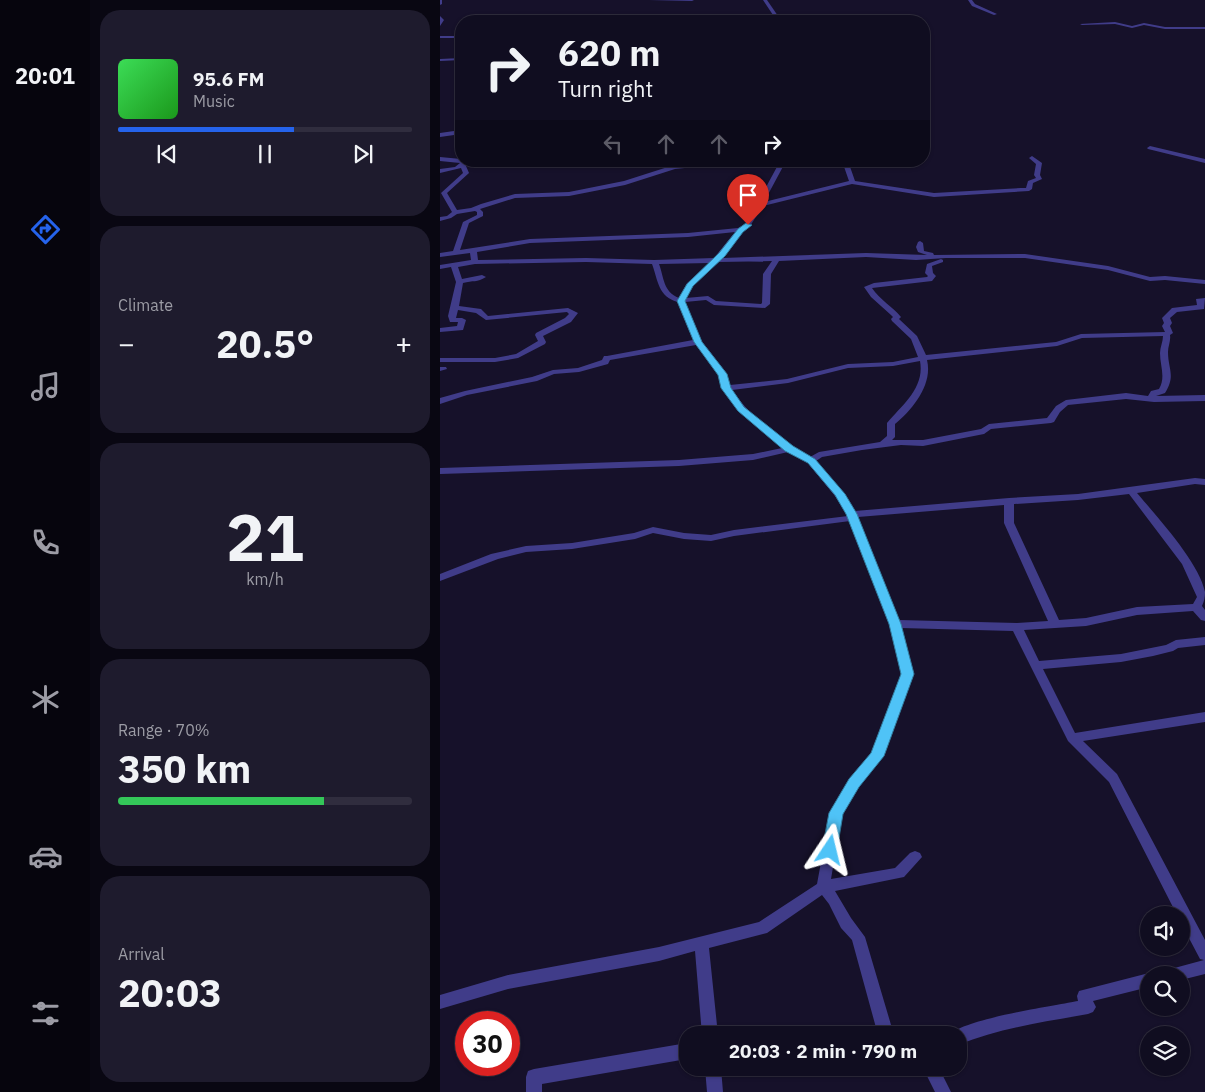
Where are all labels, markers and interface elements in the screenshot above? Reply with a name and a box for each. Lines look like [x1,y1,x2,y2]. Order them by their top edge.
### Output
text: 620 m [558,30,661,76]
icon: right [475,35,540,100]
text: 20:01 [15,61,75,90]
text: 95.6 FM [193,67,264,91]
text: Turn right [558,74,653,103]
text: Music [193,91,235,111]
icon: left [599,130,627,158]
icon: ahead [652,130,680,158]
icon: ahead [705,130,733,158]
icon: right [758,130,786,158]
icon: previous [153,140,181,168]
icon: pause [251,140,279,168]
icon: next [349,140,377,168]
pin [727,174,769,225]
icon: arrive [734,181,762,209]
icon: directions [28,212,63,247]
text: Climate [118,295,173,315]
text: 20.5° [216,319,314,368]
text: − [118,325,135,362]
text: + [395,325,412,362]
icon: music [28,369,63,404]
text: 21 [226,494,304,579]
icon: phone [28,525,63,560]
text: km/h [246,569,284,589]
icon: climate [28,682,63,717]
text: Range · 70% [118,720,210,740]
text: 350 km [118,744,251,793]
position arrow [803,823,855,875]
icon: car [28,839,63,874]
map controls [1140,906,1190,1076]
button: sound [1140,906,1190,956]
text: Arrival [118,944,165,964]
button: search [1140,966,1190,1016]
text: 20:03 [118,968,222,1017]
icon: filters [28,996,63,1031]
speed limit sign: 30 [455,1011,520,1076]
button: layers [1140,1026,1190,1076]
text: 20:03 · 2 min · 790 m [729,1039,917,1063]

